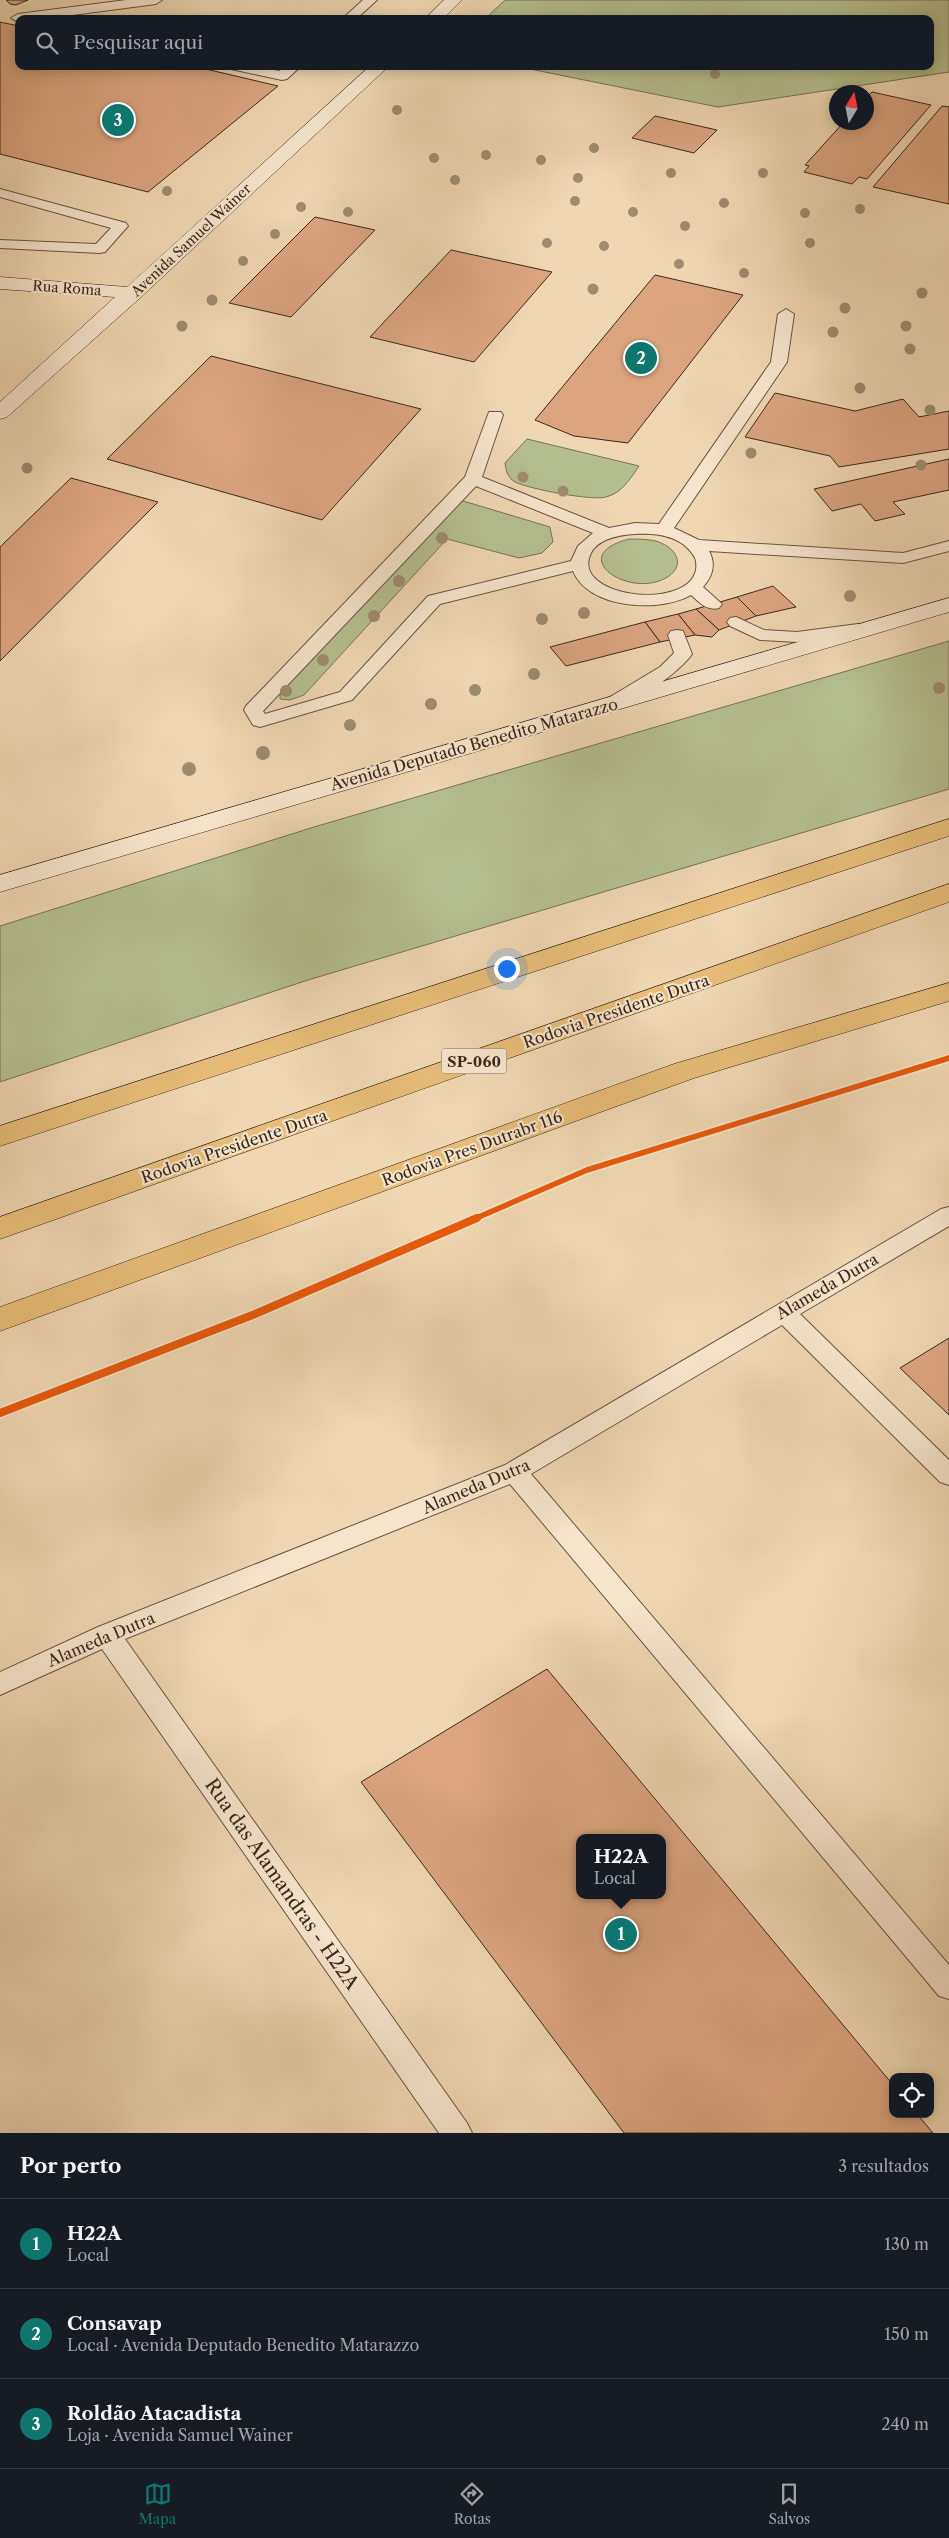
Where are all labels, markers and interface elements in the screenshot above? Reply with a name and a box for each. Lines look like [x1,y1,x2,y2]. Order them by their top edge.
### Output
search box [15,15,934,70]
icon: search [33,29,61,57]
text: Pesquisar aqui [73,31,203,54]
north arrow [829,85,874,130]
pin: 3 [102,101,134,139]
street label: Avenida Samuel Wainer [126,180,255,301]
street label: Rua Roma [32,277,103,299]
pin: 2 [625,339,657,377]
street label: Avenida Deputado Benedito Matarazzo [327,693,620,795]
your location [494,956,520,982]
street label: Rodovia Presidente Dutra [520,970,712,1052]
road number: SP-060 [442,1048,506,1074]
street label: Rodovia Presidente Dutra [138,1105,330,1187]
street label: Rodovia Pres Dutrabr 116 [379,1106,565,1190]
street label: Alameda Dutra [771,1248,882,1324]
street label: Alameda Dutra [418,1454,533,1518]
street label: Alameda Dutra [43,1607,158,1671]
street label: Rua das Alamandras - H22A [200,1774,364,1995]
popup [576,1834,666,1899]
text: H22A [594,1845,648,1868]
text: Local [594,1868,636,1888]
pin: 1 [605,1915,637,1953]
map controls [889,2073,934,2118]
button: locate [889,2073,934,2118]
text: Por perto [20,2153,121,2178]
text: 3 resultados [838,2156,929,2176]
text: H22A [67,2222,121,2245]
text: 1 [32,2234,40,2254]
text: 130 m [884,2234,929,2254]
text: Local [67,2245,109,2265]
text: Consavap [67,2312,162,2335]
text: 2 [31,2324,41,2344]
text: 150 m [884,2324,929,2344]
text: Local · Avenida Deputado Benedito Matarazzo [67,2335,419,2355]
text: Roldão Atacadista [67,2402,241,2425]
text: 3 [31,2414,41,2434]
text: 240 m [881,2414,929,2434]
text: Loja · Avenida Samuel Wainer [67,2425,293,2445]
tab: Mapa [139,2480,176,2528]
tab: Rotas [454,2480,491,2528]
tab: Salvos [769,2480,810,2528]

